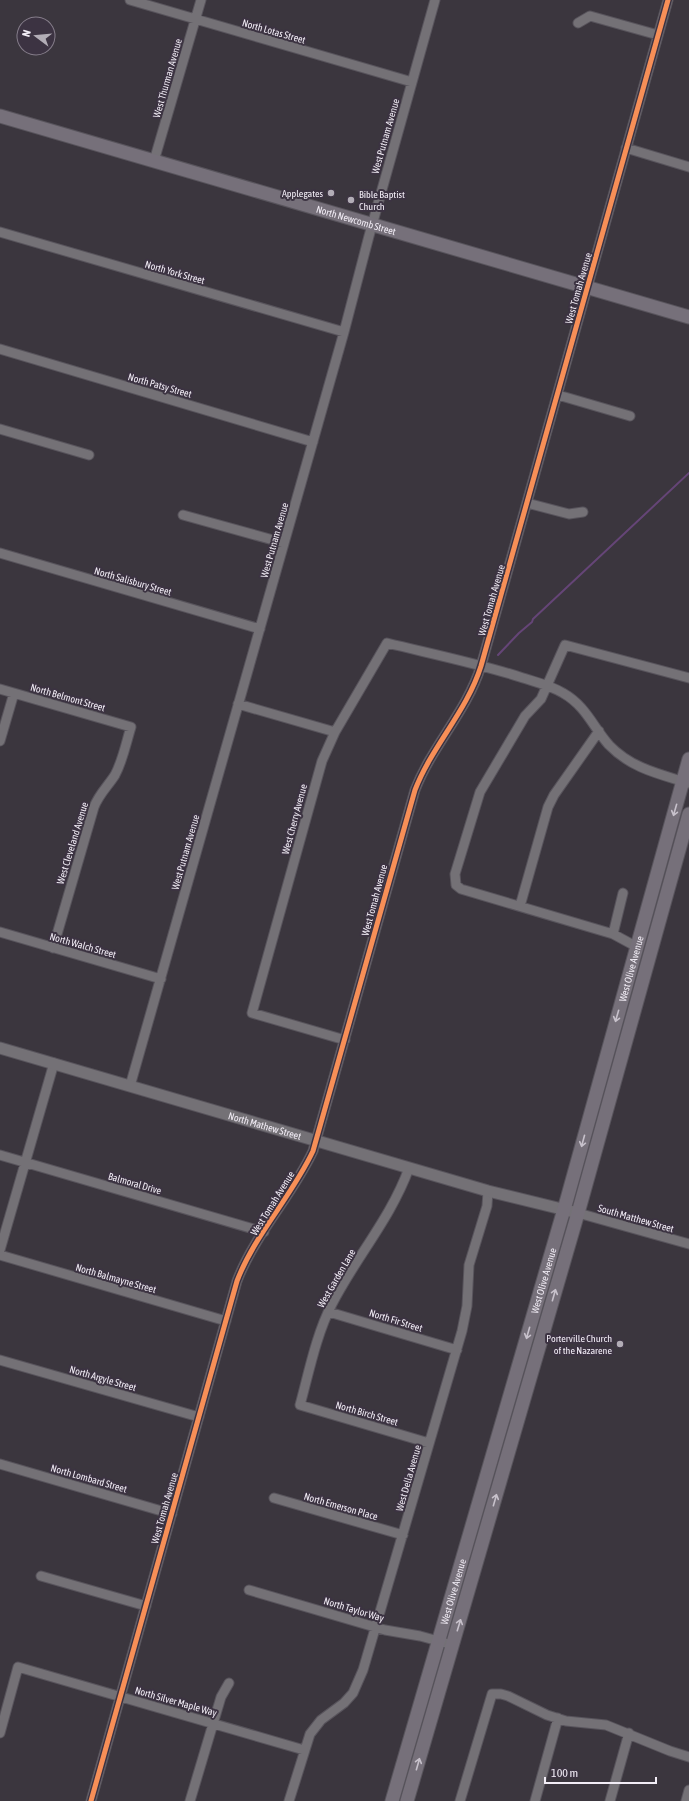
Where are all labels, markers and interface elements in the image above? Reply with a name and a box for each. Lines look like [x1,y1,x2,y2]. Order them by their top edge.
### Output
north arrow [16,16,56,56]
street label: North Lotas Street [241,17,307,46]
text: N [20,28,33,38]
street label: West Thurman Avenue [151,37,184,119]
street label: West Putnam Avenue [369,97,402,175]
place label: Applegates [282,188,323,199]
marker: Applegates [326,188,336,198]
place label: Bible Baptist Church [359,189,405,212]
marker: Bible Baptist Church [346,195,356,205]
street label: North Newcomb Street [315,204,397,237]
street label: West Tomah Avenue [563,251,594,325]
street label: North York Street [144,259,206,286]
street label: North Patsy Street [127,371,193,400]
street label: West Putnam Avenue [258,501,291,579]
street label: West Tomah Avenue [476,563,507,637]
street label: North Salisbury Street [93,565,173,598]
street label: North Belmont Street [29,682,107,713]
street label: West Cherry Avenue [280,782,309,855]
street label: West Cleveland Avenue [55,800,90,886]
one-way arrow [671,803,678,816]
street label: West Putnam Avenue [169,813,202,891]
street label: West Tomah Avenue [360,863,389,937]
street label: North Walch Street [48,931,117,960]
street label: West Olive Avenue [617,934,646,1003]
one-way arrow [613,1009,621,1022]
street label: North Mathew Street [227,1110,303,1142]
one-way arrow [578,1134,586,1147]
street label: West Tomah Avenue [248,1169,297,1237]
street label: Balmoral Drive [107,1171,163,1196]
street label: South Matthew Street [597,1202,675,1235]
street label: West Olive Avenue [529,1246,559,1315]
street label: West Garden Lane [315,1247,358,1309]
street label: North Balmayne Street [74,1262,158,1295]
one-way arrow [551,1289,558,1302]
street label: North Fir Street [368,1307,424,1334]
one-way arrow [524,1327,531,1340]
place label: Porterville Church of the Nazarene [546,1333,612,1356]
marker: Porterville Church of the Nazarene [615,1339,625,1349]
street label: North Argyle Street [68,1364,138,1393]
street label: North Birch Street [334,1399,399,1428]
street label: West Della Avenue [394,1443,423,1513]
street label: North Lombard Street [50,1462,128,1495]
street label: West Tomah Avenue [149,1471,180,1545]
street label: North Emerson Place [303,1491,380,1522]
one-way arrow [492,1494,499,1507]
street label: West Olive Avenue [439,1557,468,1626]
street label: North Taylor Way [322,1595,385,1624]
one-way arrow [456,1619,463,1632]
street label: North Silver Maple Way [134,1685,218,1718]
one-way arrow [415,1757,422,1770]
scale bar [545,1759,656,1785]
text: 100 m [551,1766,578,1780]

